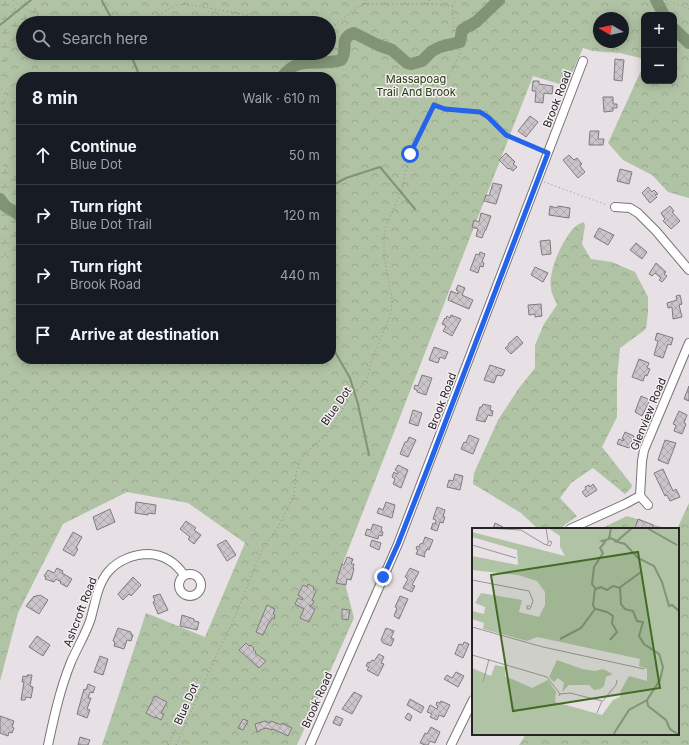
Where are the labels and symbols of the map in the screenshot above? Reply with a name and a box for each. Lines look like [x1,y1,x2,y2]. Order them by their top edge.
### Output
north arrow [593,12,629,48]
street label: Brook Road [540,68,574,130]
park label: Massapoag Trail And Brook [376,72,456,99]
route start [401,145,419,163]
street label: Brook Road [425,370,459,432]
street label: Glenview Road [627,376,669,452]
street label: Blue Dot [318,384,355,428]
inset map [472,528,679,735]
route end [374,568,392,586]
street label: Ashcroft Road [60,575,100,649]
street label: Brook Road [298,670,336,730]
street label: Blue Dot [171,681,202,727]

